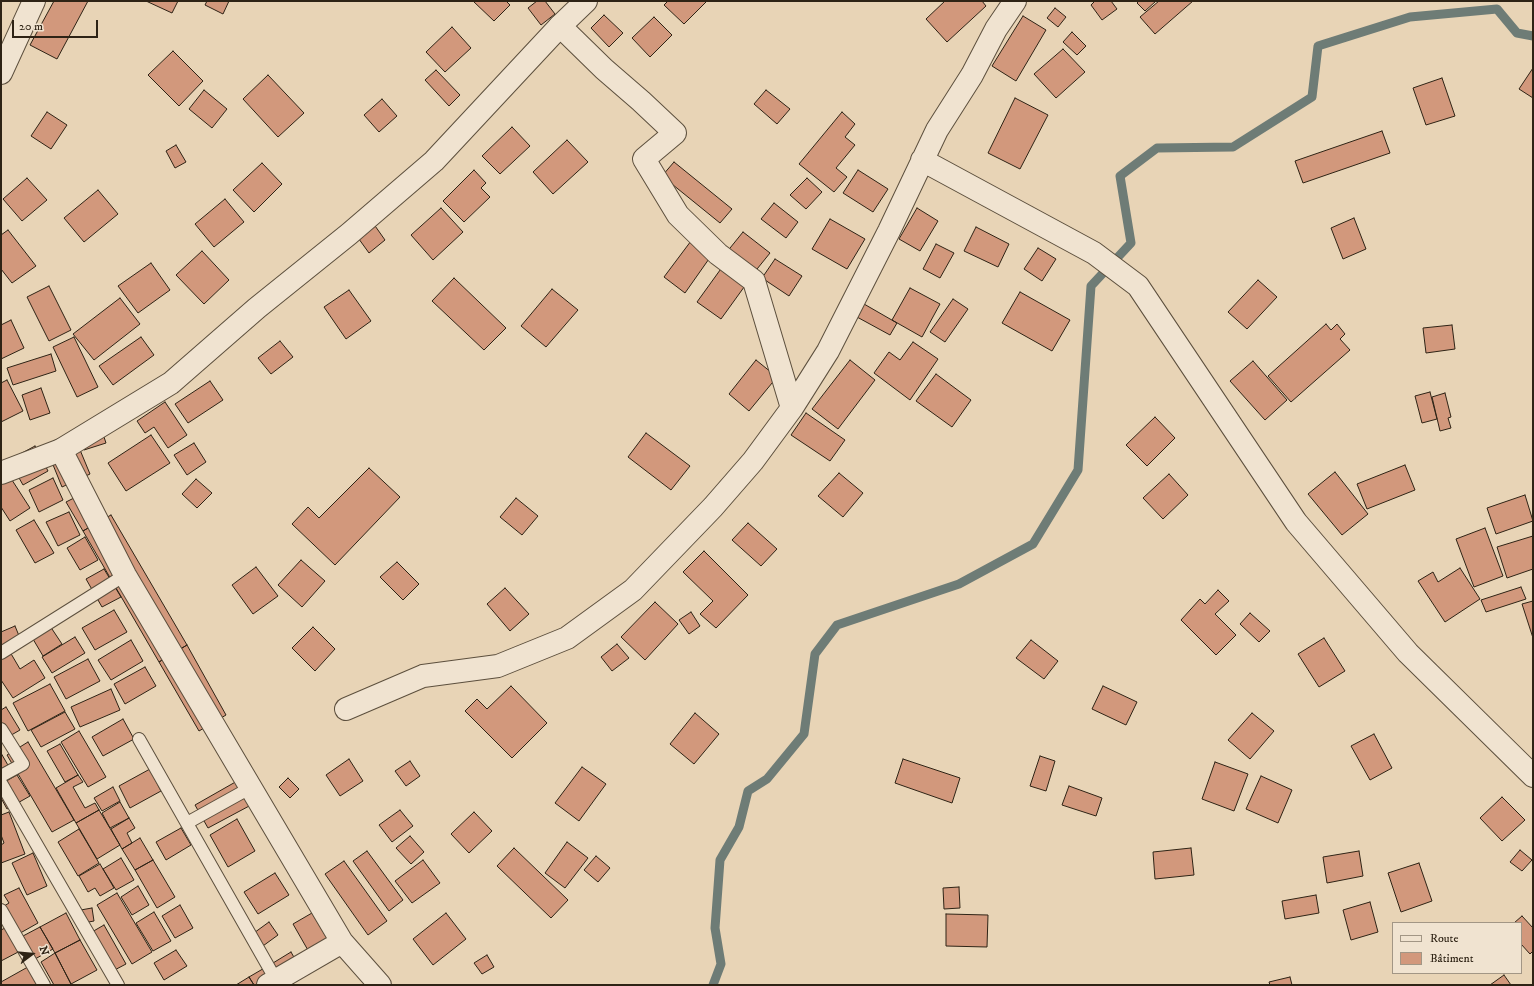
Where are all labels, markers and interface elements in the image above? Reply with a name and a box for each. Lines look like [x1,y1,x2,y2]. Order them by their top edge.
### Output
scale bar [14,12,100,38]
text: 20 m [19,19,43,34]
legend [1392,922,1522,974]
text: Route [1430,931,1458,946]
north arrow [12,934,52,974]
text: N [36,944,52,957]
text: Bâtiment [1430,951,1474,966]

